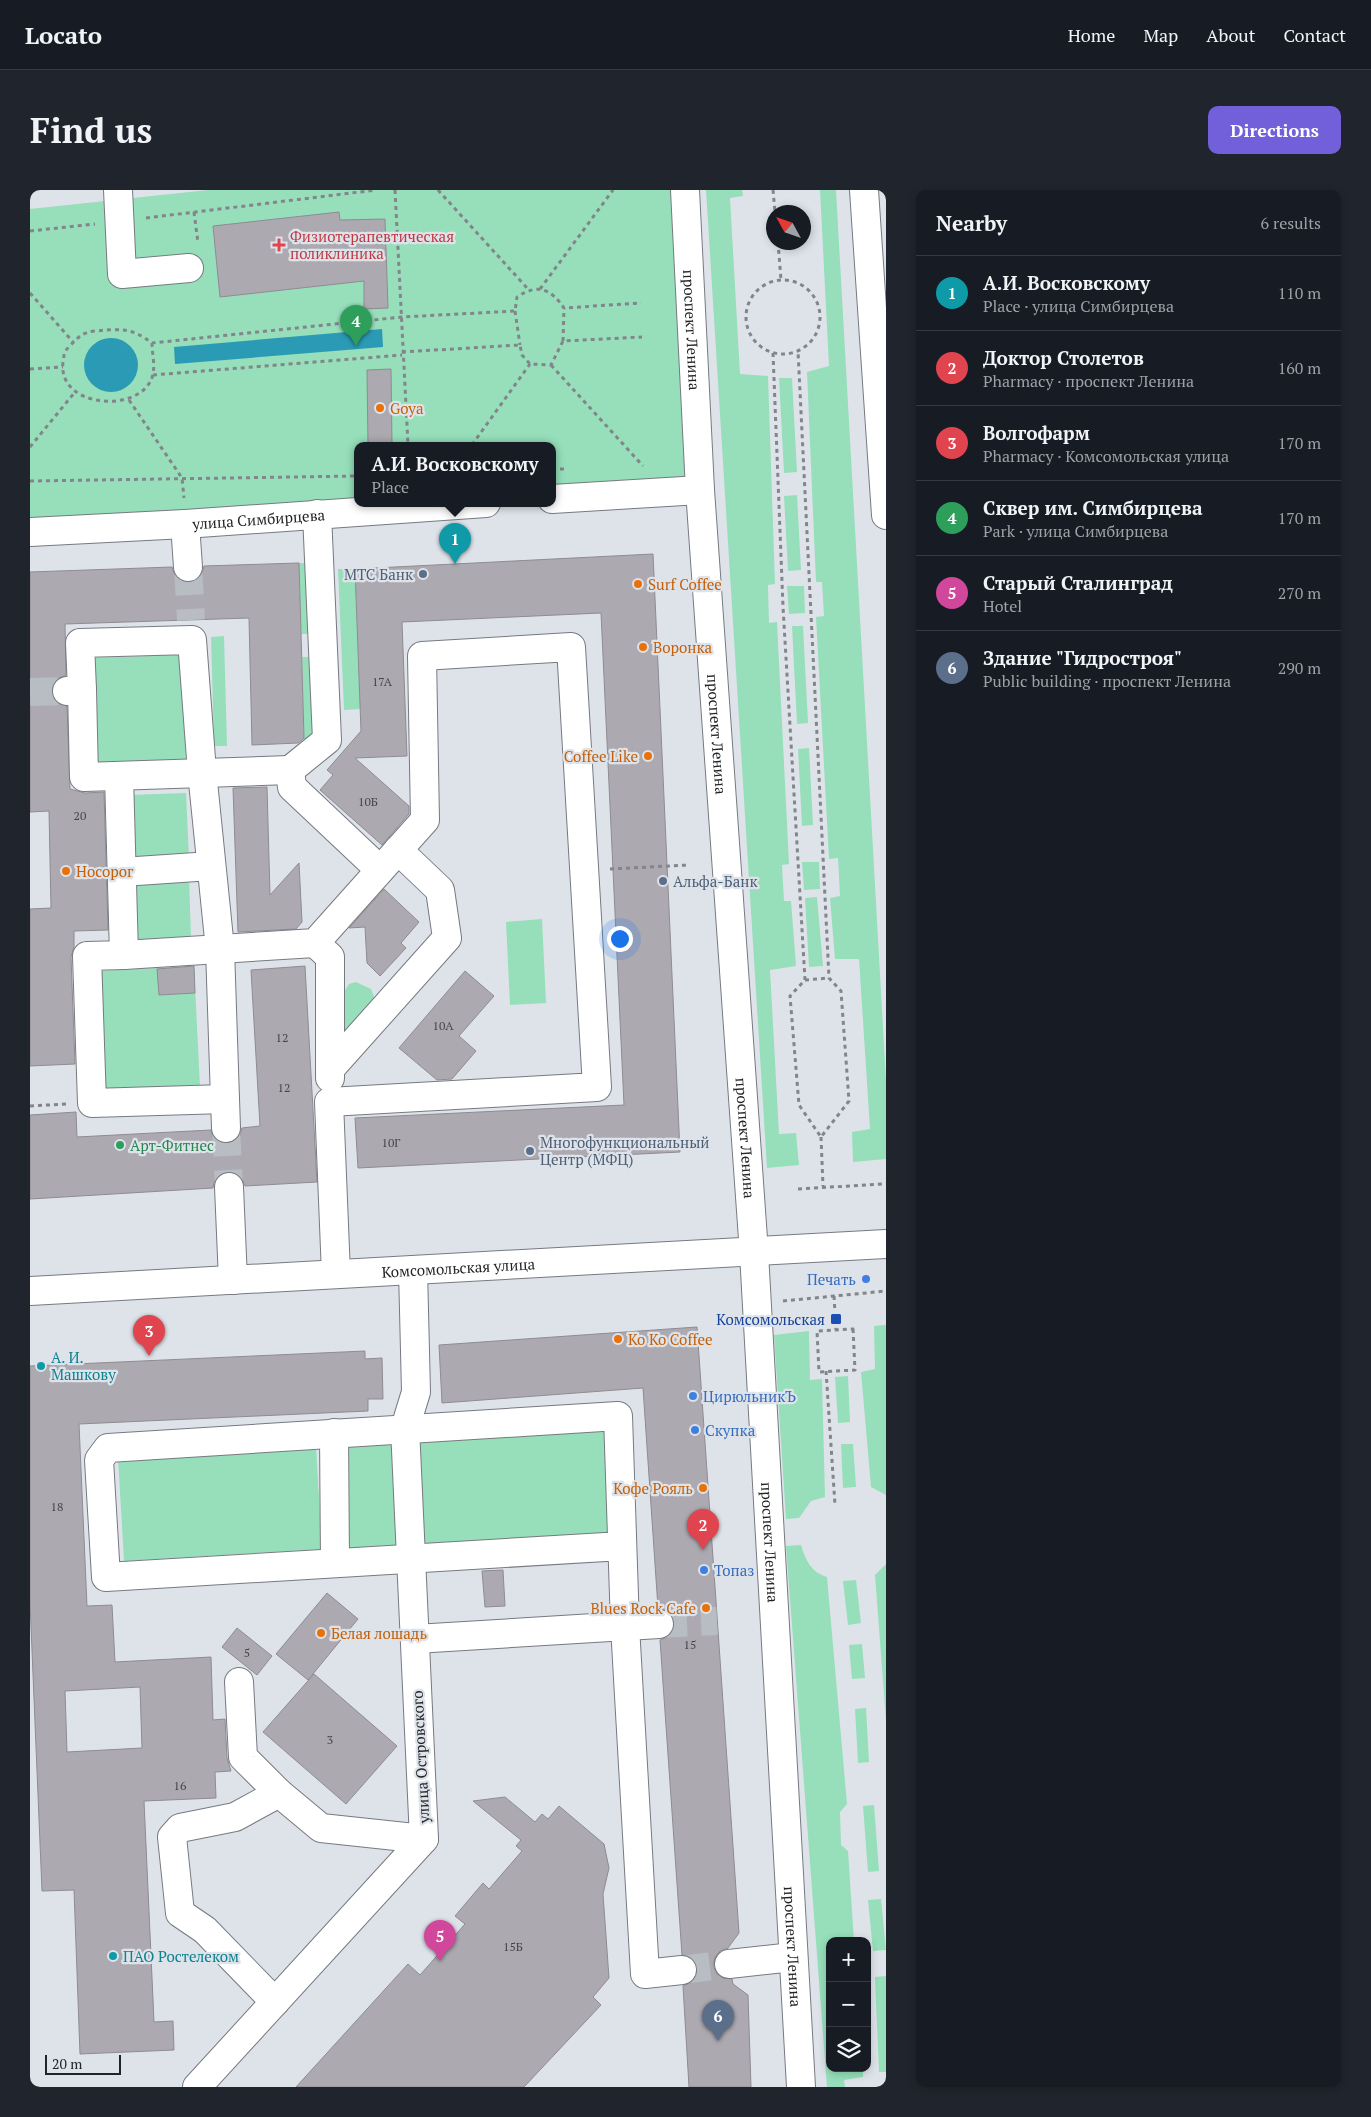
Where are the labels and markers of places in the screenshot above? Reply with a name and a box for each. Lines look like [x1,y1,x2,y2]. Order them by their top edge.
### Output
place label: Физиотерапевтическая поликлиника [290,226,454,263]
marker: Физиотерапевтическая поликлиника [272,238,286,252]
pin: 4 [340,305,372,346]
place label: Goya [390,398,424,418]
marker: Goya [374,402,386,414]
pin: 1 [439,523,471,564]
place label: МТС Банк [344,564,414,584]
marker: МТС Банк [417,568,429,580]
place label: Surf Coffee [648,574,722,594]
marker: Surf Coffee [632,578,644,590]
place label: Воронка [653,637,713,657]
marker: Воронка [637,641,649,653]
place label: Coffee Like [564,746,638,766]
marker: Coffee Like [642,750,654,762]
place label: Носорог [76,861,134,881]
marker: Носорог [60,865,72,877]
place label: Альфа-Банк [673,871,758,891]
marker: Альфа-Банк [657,875,669,887]
place label: Многофункциональный Центр (МФЦ) [540,1132,710,1169]
place label: Арт-Фитнес [130,1135,214,1155]
marker: Арт-Фитнес [114,1139,126,1151]
marker: Многофункциональный Центр (МФЦ) [524,1145,536,1157]
place label: Печать [807,1269,856,1289]
marker: Печать [860,1273,872,1285]
place label: Комсомольская [716,1309,825,1329]
marker: Комсомольская [829,1312,843,1326]
pin: 3 [133,1315,165,1356]
place label: Ko Ko Coffee [628,1329,713,1349]
marker: Ko Ko Coffee [612,1333,624,1345]
place label: А. И. Машкову [51,1347,116,1384]
marker: А. И. Машкову [35,1360,47,1372]
place label: ЦирюльникЪ [703,1386,796,1406]
marker: ЦирюльникЪ [687,1390,699,1402]
place label: Скупка [705,1420,756,1440]
marker: Скупка [689,1424,701,1436]
place label: Кофе Рояль [613,1478,693,1498]
marker: Кофе Рояль [697,1482,709,1494]
pin: 2 [687,1509,719,1550]
place label: Топаз [714,1560,754,1580]
marker: Топаз [698,1564,710,1576]
place label: Blues Rock Cafe [590,1598,696,1618]
marker: Blues Rock Cafe [700,1602,712,1614]
place label: Белая лошадь [331,1623,427,1643]
marker: Белая лошадь [315,1627,327,1639]
pin: 5 [424,1920,456,1961]
place label: ПАО Ростелеком [123,1946,239,1966]
marker: ПАО Ростелеком [107,1950,119,1962]
pin: 6 [702,2000,734,2041]

